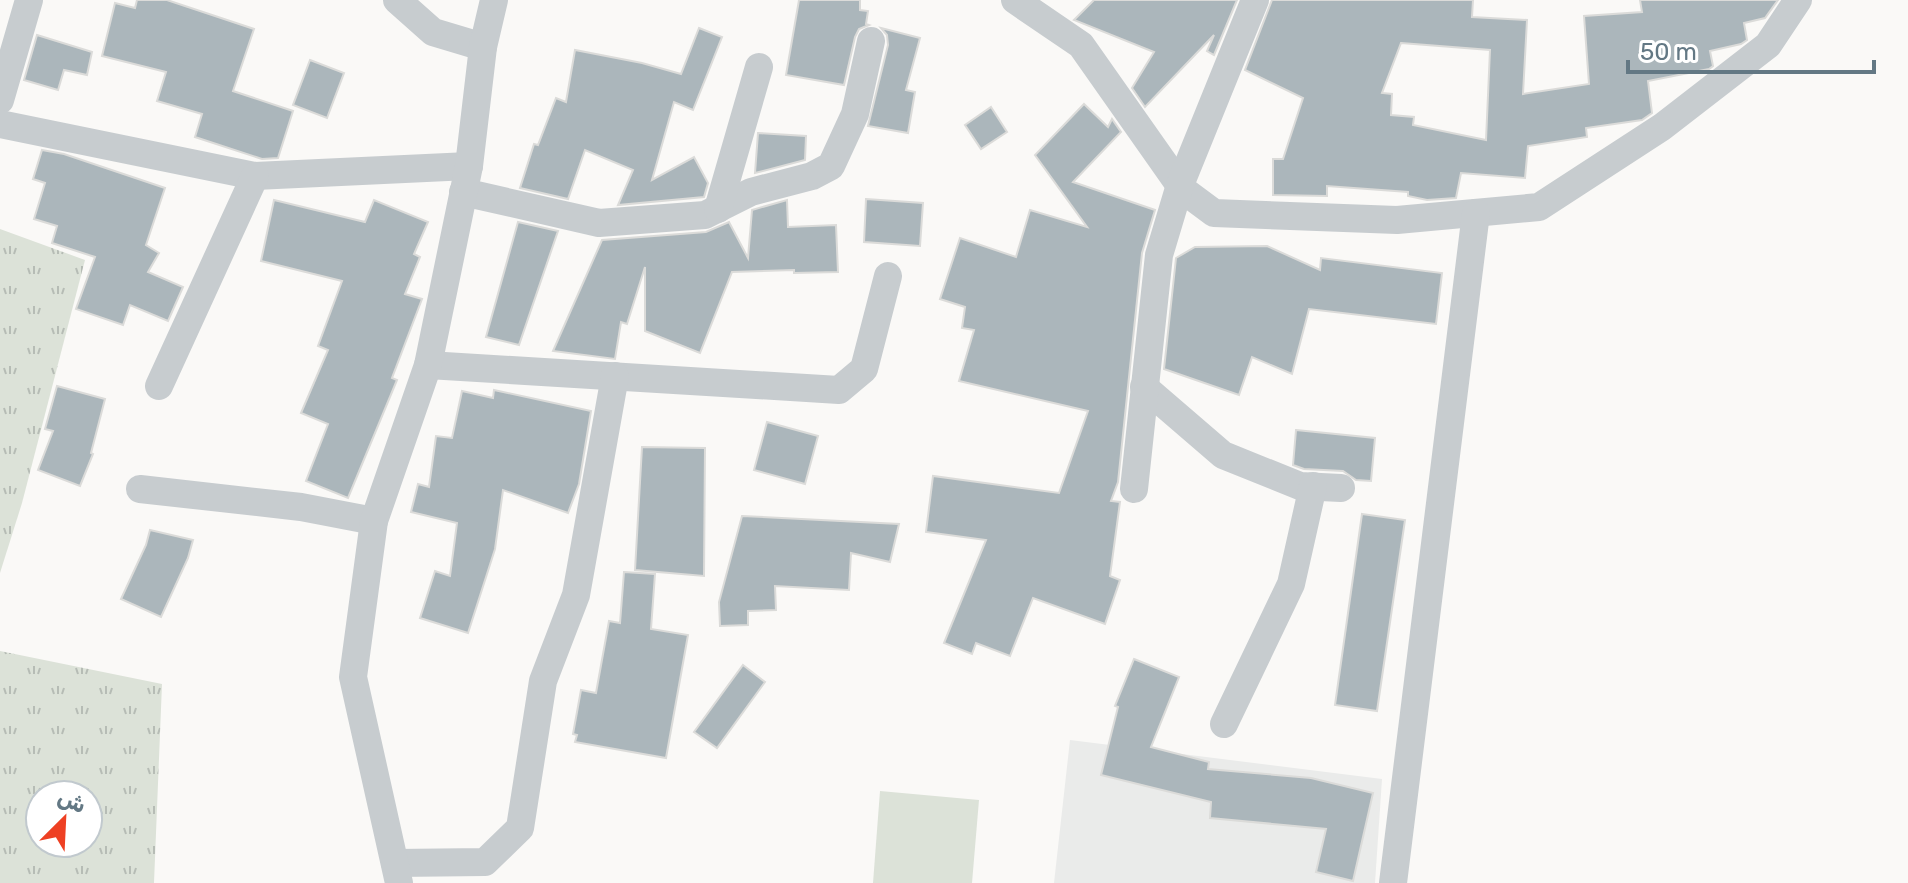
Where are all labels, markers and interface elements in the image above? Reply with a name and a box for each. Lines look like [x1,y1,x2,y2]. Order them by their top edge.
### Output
scale bar [1628,24,1874,74]
text: 50 m [1640,38,1697,66]
north arrow [24,779,104,859]
text: ش [54,783,90,819]

